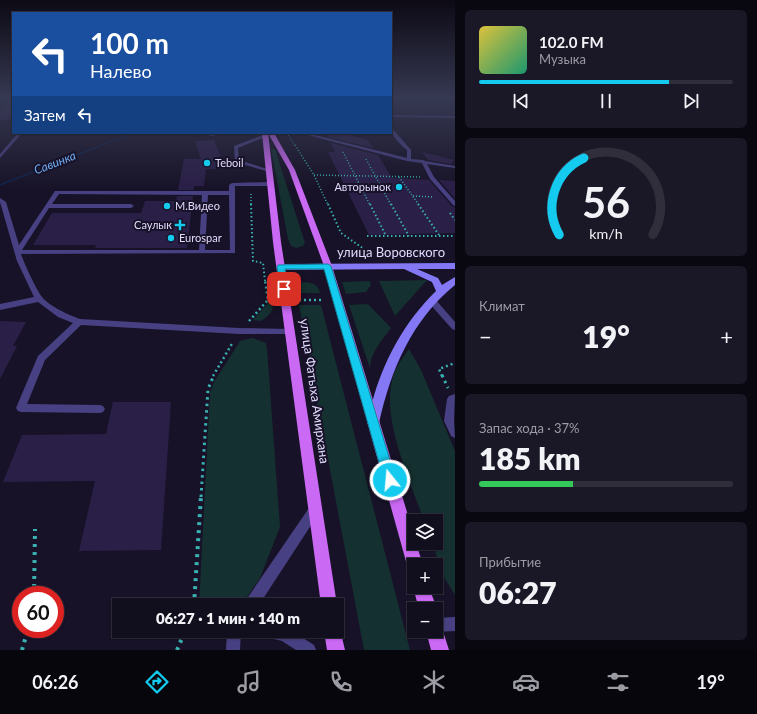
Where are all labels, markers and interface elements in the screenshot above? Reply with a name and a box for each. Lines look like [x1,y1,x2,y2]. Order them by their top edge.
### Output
text: 100 m [90,26,169,60]
icon: left [24,28,76,80]
text: 102.0 FM [539,33,604,51]
text: Музыка [539,51,586,67]
text: Налево [90,60,152,82]
icon: previous [510,90,532,112]
icon: pause [595,90,617,112]
icon: next [680,90,702,112]
icon: left [74,104,96,126]
text: Затем [24,106,66,124]
water label: Савинка [32,148,78,177]
place label: Teboil [215,156,244,169]
marker: Teboil [202,158,212,168]
text: 56 [582,177,630,227]
place label: Авторынок [334,180,391,193]
marker: Авторынок [394,182,404,192]
place label: М.Видео [175,199,220,212]
marker: М.Видео [162,201,172,211]
place label: Саулык [134,218,172,231]
marker: Саулык [175,220,185,230]
text: km/h [589,225,623,242]
place label: Eurospar [179,231,222,244]
marker: Eurospar [166,233,176,243]
street label: улица Воровского [337,244,445,260]
pin [267,272,301,306]
icon: arrive [273,278,295,300]
text: Климат [479,298,525,314]
street label: улица Фатыха Амирхана [297,317,333,465]
text: 19° [582,318,630,354]
text: − [479,323,492,350]
text: + [720,323,733,350]
text: Запас хода · 37% [479,420,580,436]
text: 185 km [479,440,580,476]
position arrow [369,459,411,501]
map controls [407,514,443,638]
button: layers [407,514,443,550]
text: Прибытие [479,554,541,570]
button: + [407,558,443,594]
text: 06:27 [479,574,557,610]
speed limit sign: 60 [12,586,64,638]
button: − [407,602,443,638]
text: 06:27 · 1 мин · 140 m [156,609,300,627]
icon: directions [143,668,171,696]
icon: music [235,668,263,696]
icon: phone [327,668,355,696]
icon: climate [420,668,448,696]
icon: car [512,668,540,696]
icon: filters [604,668,632,696]
text: 06:26 [32,671,79,693]
text: 19° [696,671,725,693]

